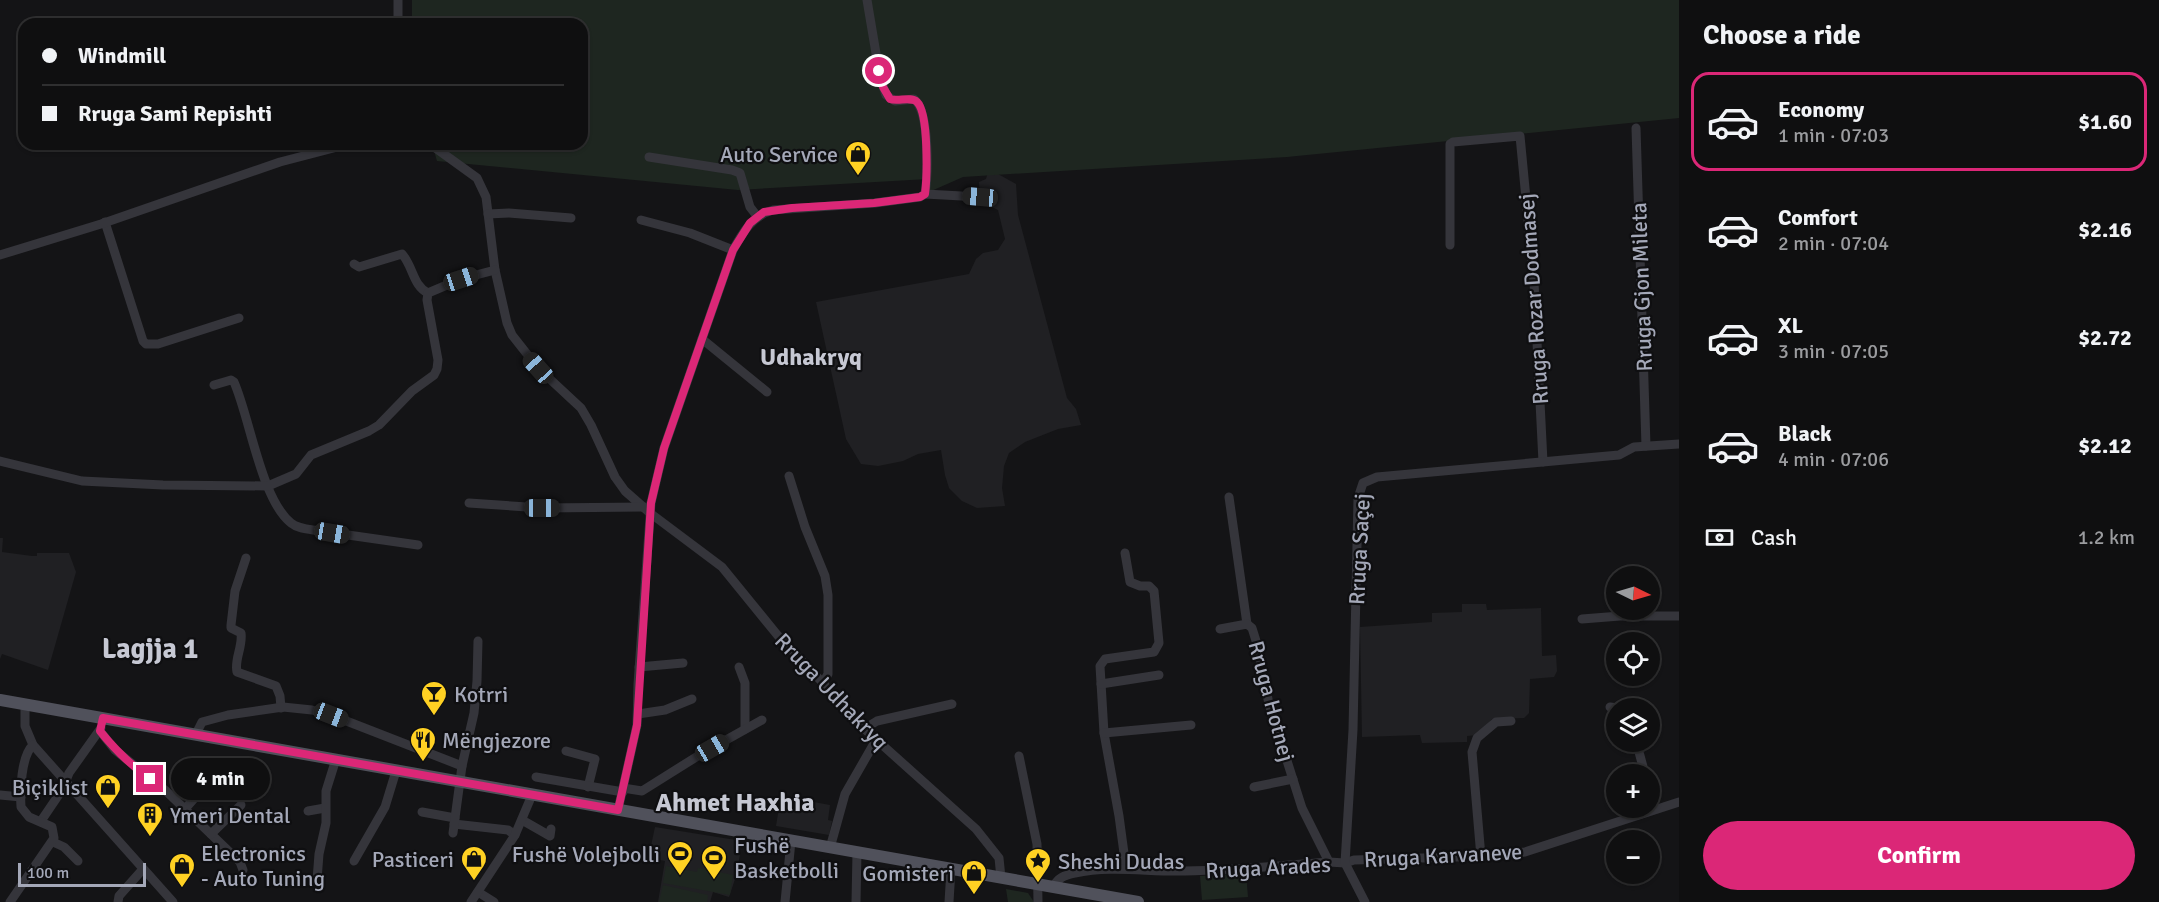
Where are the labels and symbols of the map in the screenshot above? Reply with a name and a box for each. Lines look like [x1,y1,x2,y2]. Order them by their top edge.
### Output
route start [865,57,892,84]
shop icon: Auto Service [843,139,873,177]
place label: Auto Service [720,141,838,168]
car [961,186,999,208]
street label: Rruga Rozar Dodmasej [1513,192,1554,405]
street label: Rruga Gjon Mileta [1625,202,1658,372]
car [441,265,481,293]
district label: Udhakryq [760,342,862,372]
car [519,349,557,387]
street label: Rruga Saçej [1343,493,1376,605]
car [524,499,560,517]
car [313,521,351,545]
north arrow [1606,566,1660,620]
street label: Rruga Udhakryq [769,627,894,755]
district label: Lagjja 1 [102,632,198,666]
street label: Rruga Hotnej [1242,638,1301,764]
bar icon: Kotrri [419,679,449,717]
place label: Kotrri [454,681,508,708]
car [311,700,351,730]
restaurant icon: Mëngjezore [408,725,438,763]
place label: Mëngjezore [442,727,551,754]
car [692,731,732,765]
callout: 4 min [171,758,270,800]
route end [136,765,163,792]
shop icon: Biçiklist [93,772,123,810]
place label: Biçiklist [12,774,88,801]
district label: Ahmet Haxhia [656,787,815,819]
building icon: Ymeri Dental [135,800,165,838]
place label: Ymeri Dental [170,802,291,829]
place label: Fushë Basketbolli [734,832,839,884]
street label: Rruga Karvaneve [1363,838,1523,873]
sports icon: Fushë Volejbolli [665,839,695,877]
place label: Electronics - Auto Tuning [201,840,325,892]
place label: Fushë Volejbolli [512,841,660,868]
sports icon: Fushë Basketbolli [699,843,729,881]
shop icon: Pasticeri [459,844,489,882]
place label: Pasticeri [372,846,454,873]
place icon: Sheshi Dudas [1023,846,1053,884]
place label: Sheshi Dudas [1058,848,1184,875]
shop icon: Electronics - Auto Tuning [167,851,197,889]
street label: Rruga Arades [1205,851,1331,884]
shop icon: Gomisteri [959,858,989,896]
scale bar [18,860,146,888]
place label: Gomisteri [862,860,954,887]

